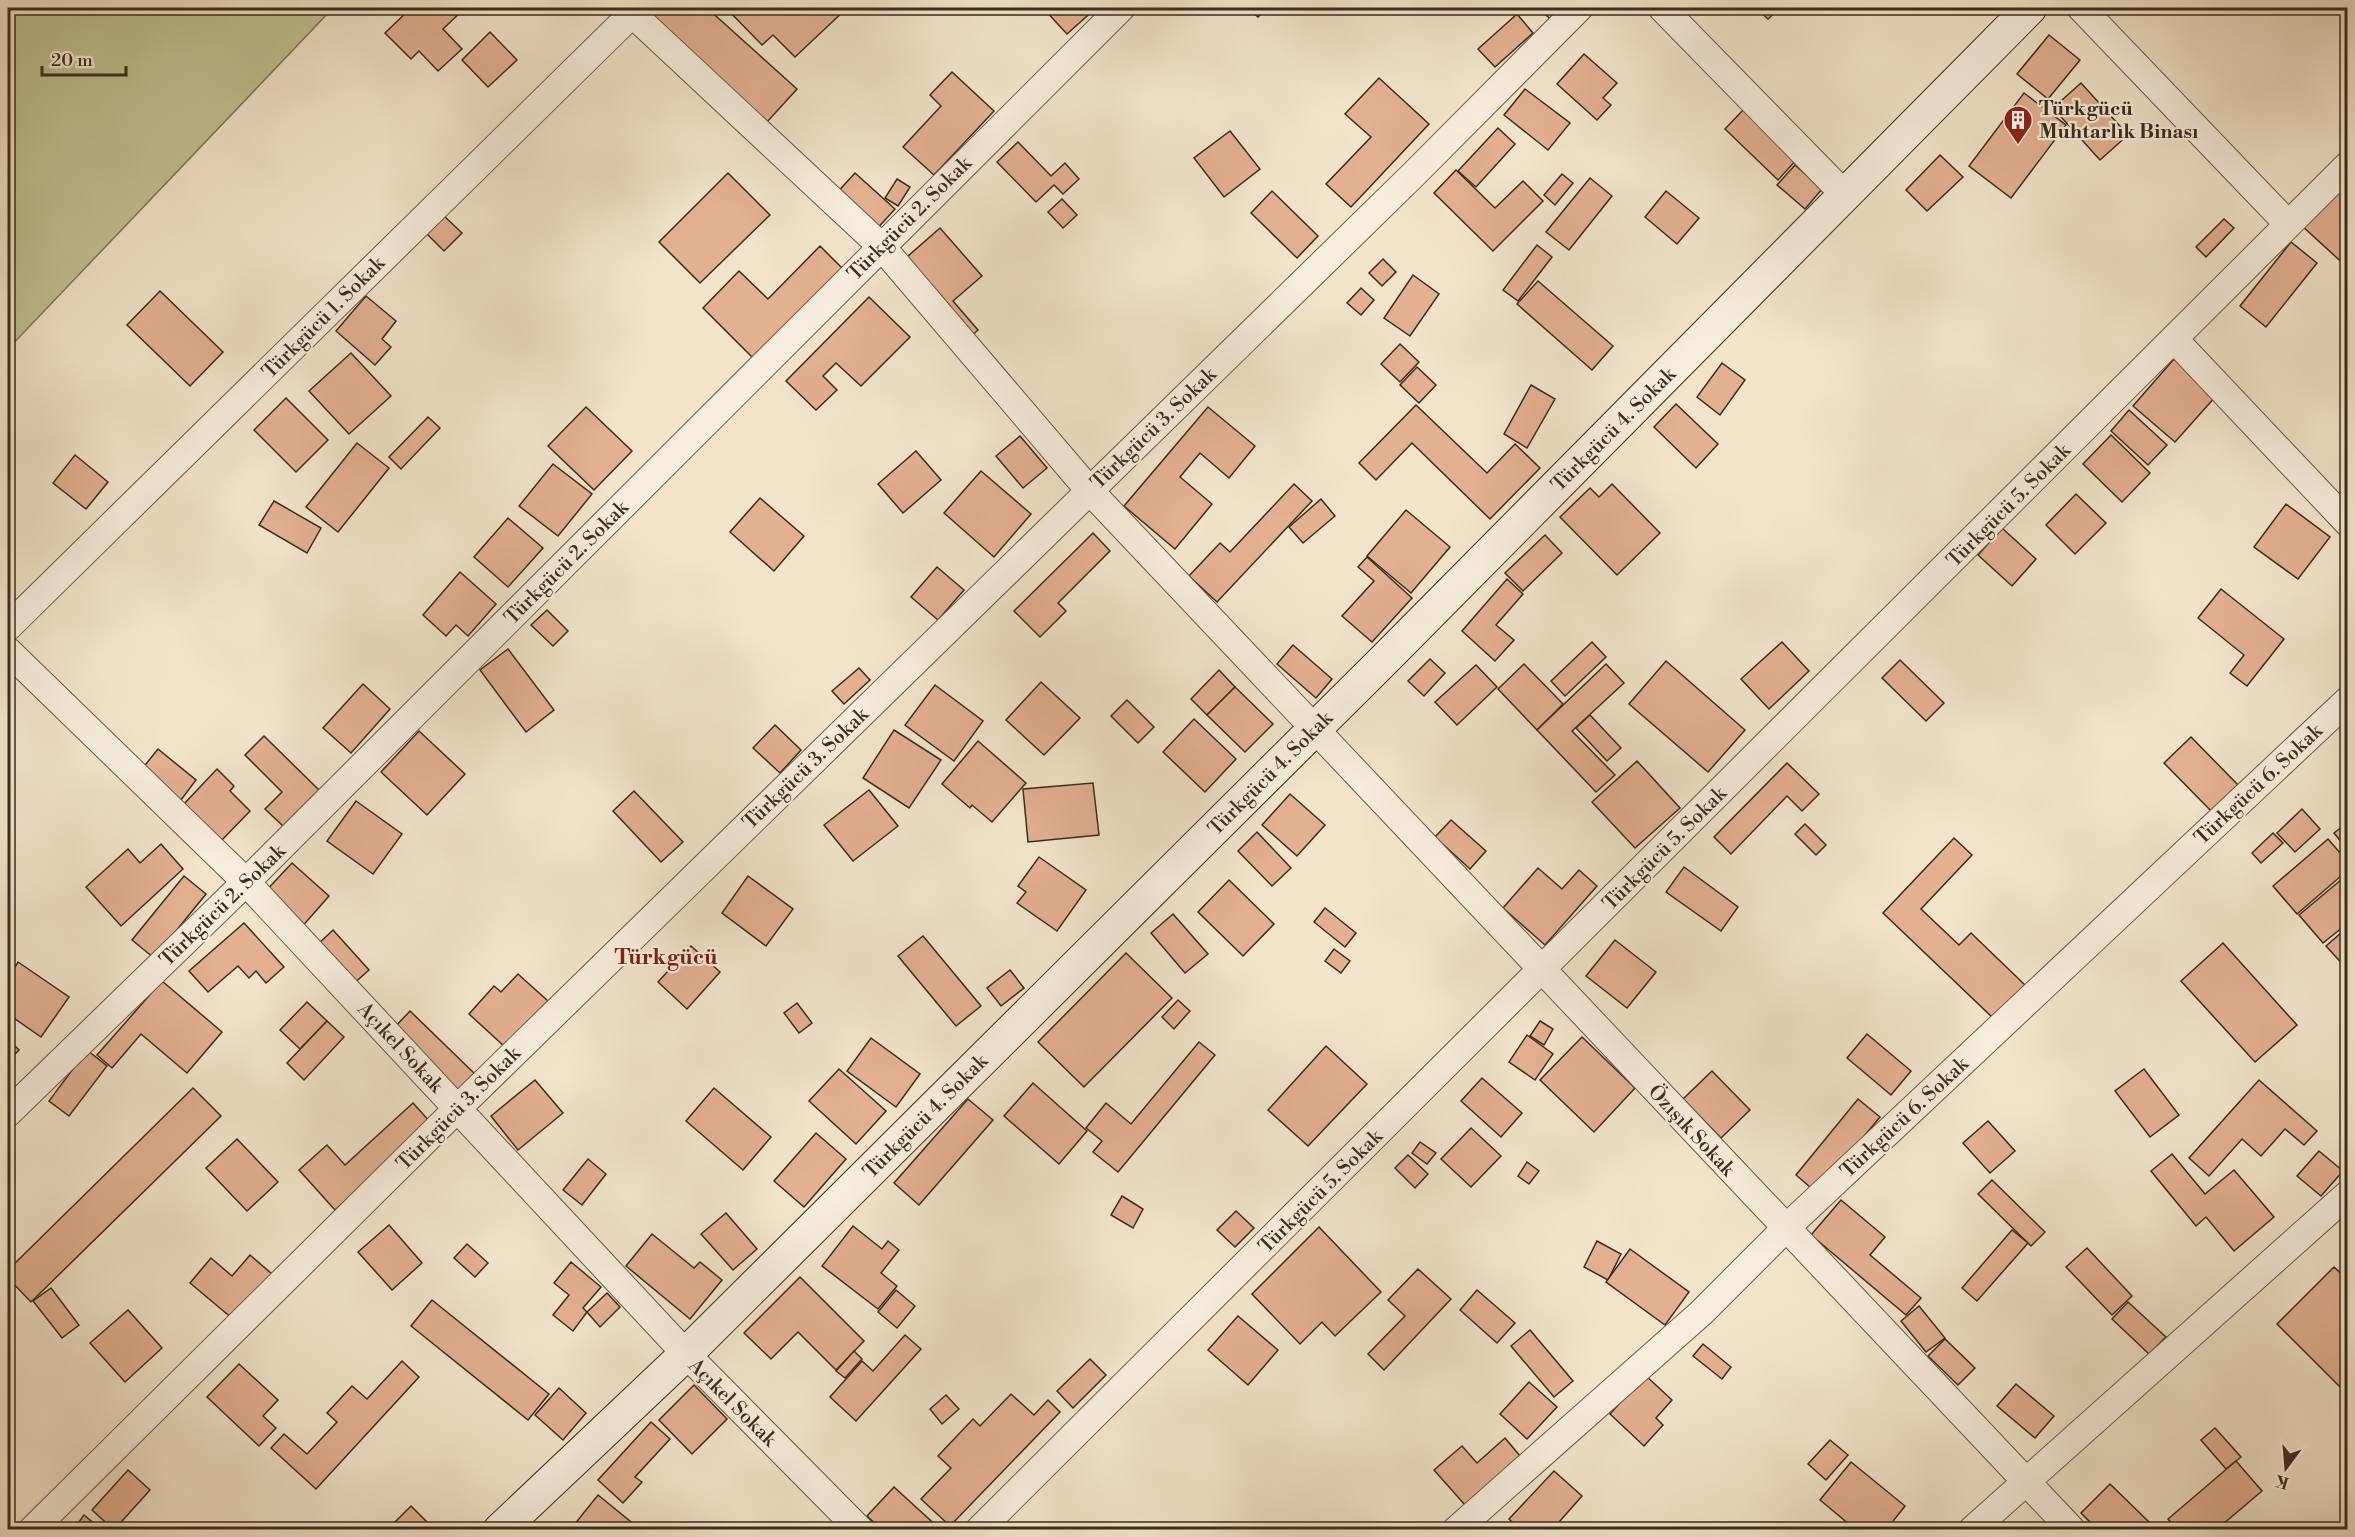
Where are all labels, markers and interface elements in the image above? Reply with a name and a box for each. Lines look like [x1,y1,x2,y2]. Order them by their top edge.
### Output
scale bar [42,39,126,77]
text: 20 m [51,49,93,72]
place label: Türkgücü Muhtarlık Binası [2039,97,2199,145]
building icon: Türkgücü Muhtarlık Binası [2002,104,2034,146]
street label: Türkgücü 2. Sokak [843,151,978,286]
street label: Türkgücü 1. Sokak [258,251,392,384]
street label: Türkgücü 4. Sokak [1547,361,1683,498]
street label: Türkgücü 3. Sokak [1086,362,1223,495]
street label: Türkgücü 5. Sokak [1942,438,2077,573]
street label: Türkgücü 2. Sokak [500,495,635,630]
street label: Türkgücü 3. Sokak [738,702,875,835]
street label: Türkgücü 4. Sokak [1204,705,1340,842]
street label: Türkgücü 6. Sokak [2190,718,2329,851]
street label: Türkgücü 5. Sokak [1598,781,1733,916]
street label: Türkgücü 2. Sokak [155,839,292,972]
district label: Türkgücü [614,944,718,971]
street label: Açıkel Sokak [351,997,449,1100]
street label: Türkgücü 3. Sokak [392,1041,527,1176]
street label: Türkgücü 4. Sokak [859,1048,995,1185]
street label: Türkgücü 6. Sokak [1836,1051,1975,1184]
street label: Özışık Sokak [1642,1079,1741,1183]
street label: Türkgücü 5. Sokak [1254,1124,1389,1259]
street label: Açıkel Sokak [682,1353,782,1454]
north arrow [2256,1438,2316,1498]
text: K [2272,1470,2291,1493]

